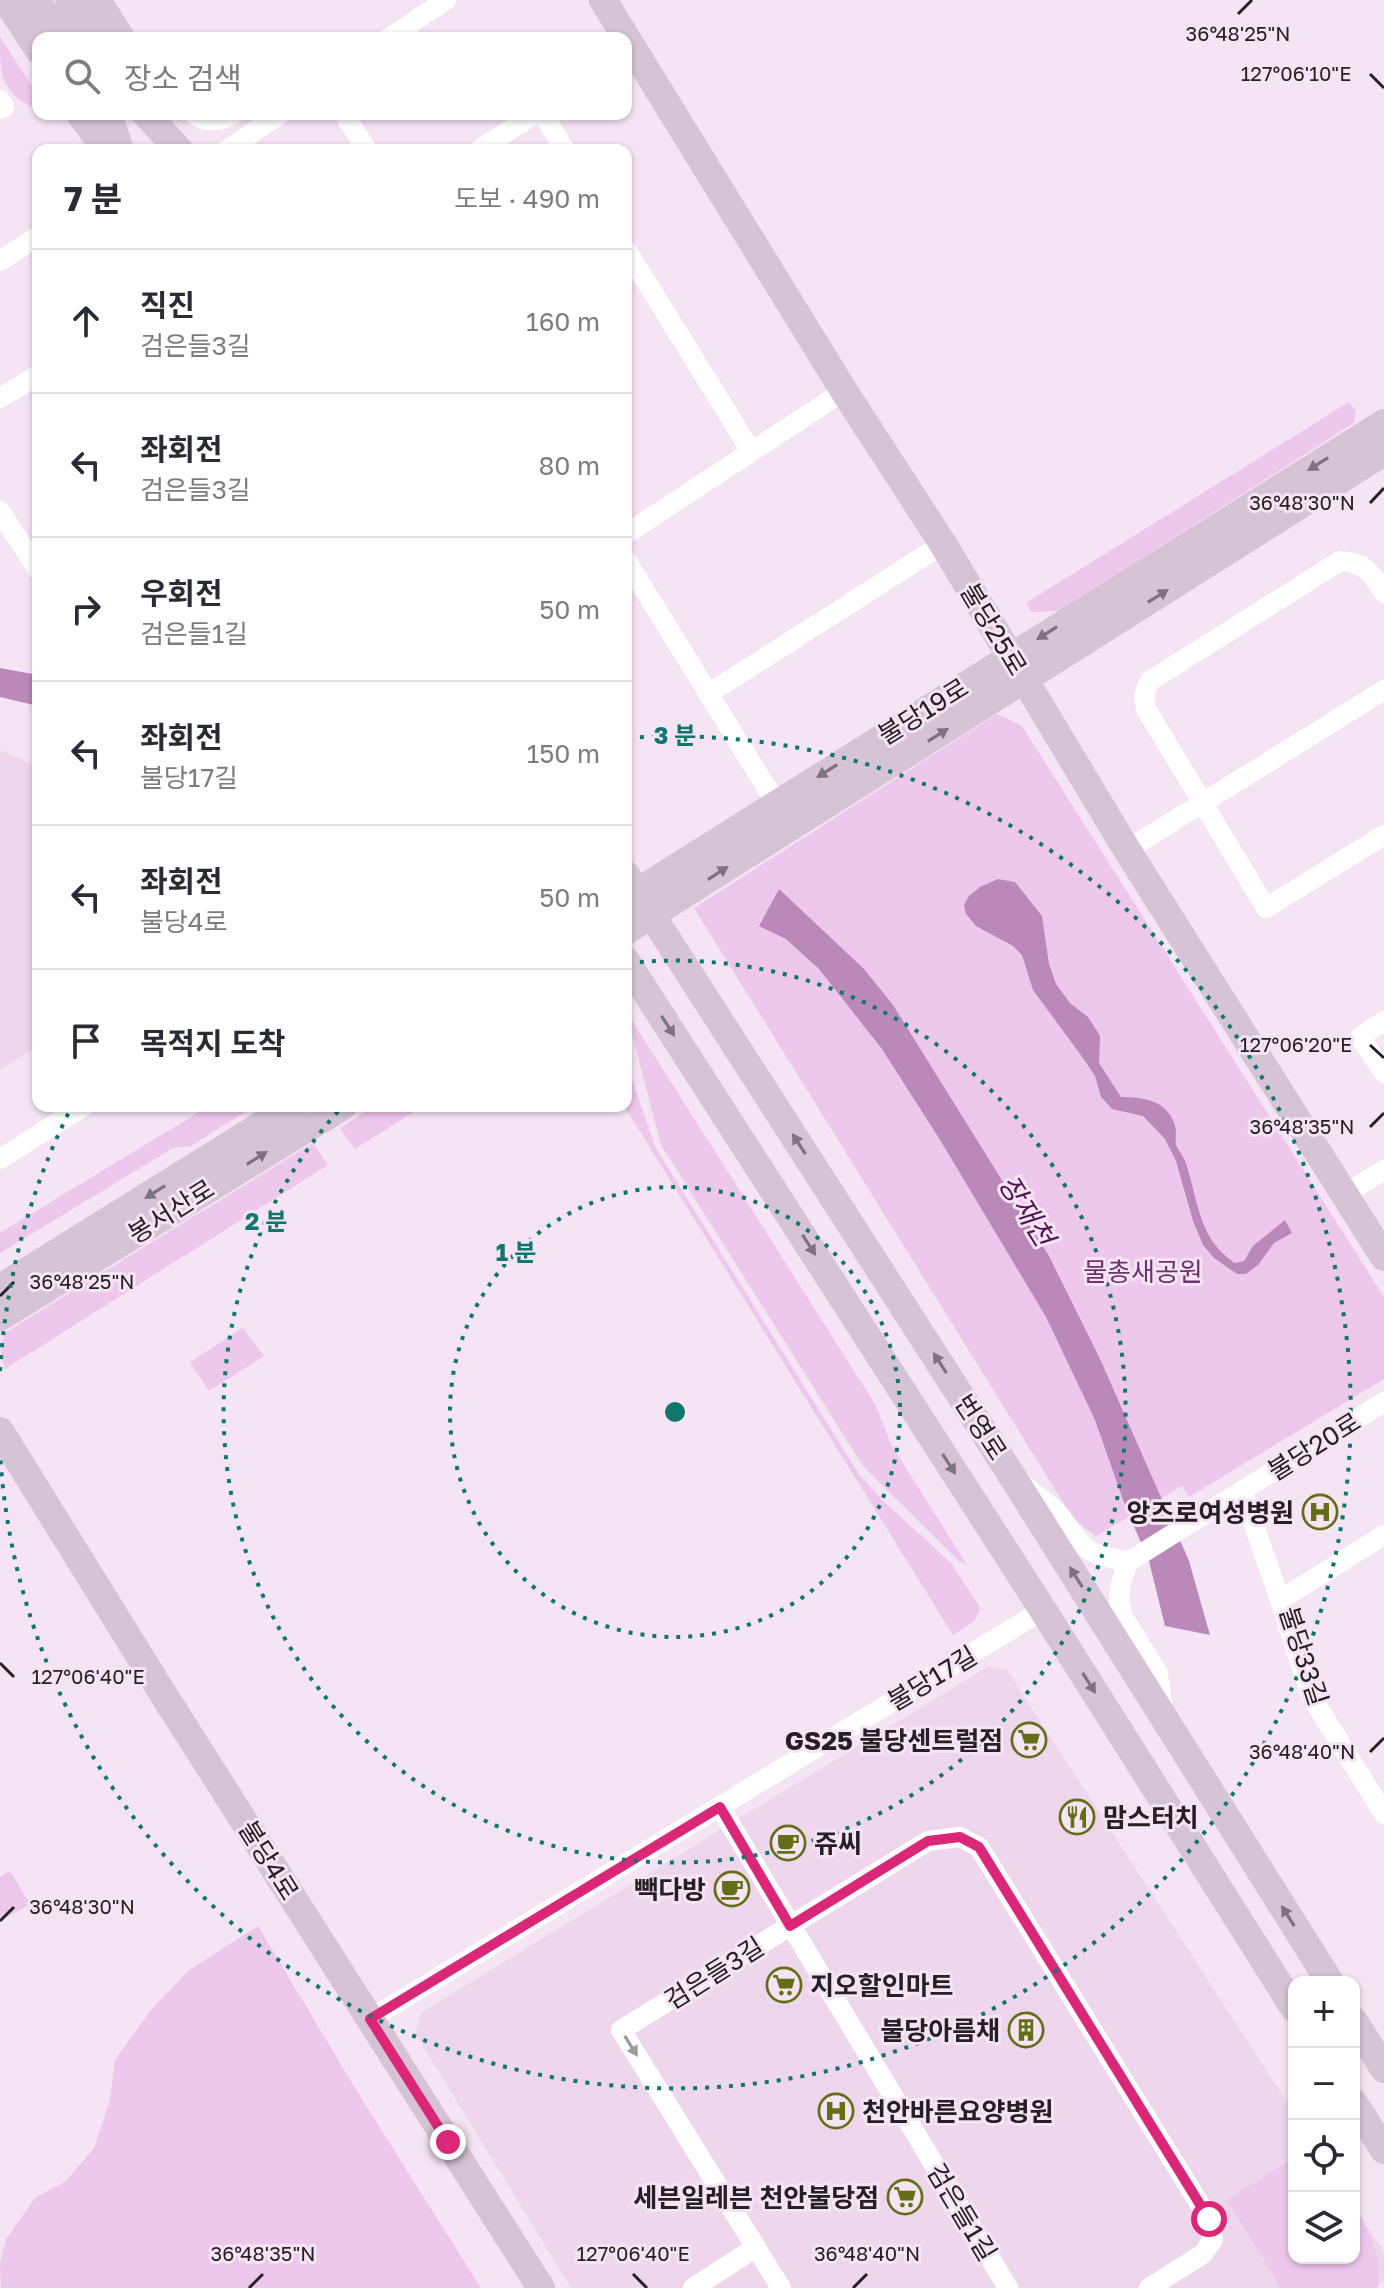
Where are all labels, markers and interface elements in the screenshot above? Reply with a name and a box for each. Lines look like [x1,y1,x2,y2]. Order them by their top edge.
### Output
text: 36°48'25"N [1186,21,1290,45]
search box [32,32,632,120]
icon: search [60,54,104,98]
text: 장소 검색 [124,60,242,96]
text: 127°06'10"E [1241,61,1351,85]
text: 7 분 [64,178,122,218]
text: 도보 · 490 m [454,183,600,214]
text: 직진 [140,287,195,323]
icon: ahead [64,299,108,343]
text: 160 m [526,306,600,337]
text: 검은들3길 [140,330,251,361]
text: 좌회전 [140,431,223,467]
icon: left [64,443,108,487]
text: 80 m [539,450,600,481]
one-way arrow [1307,456,1329,470]
text: 검은들3길 [140,474,251,505]
text: 36°48'30"N [1249,490,1355,514]
text: 우회전 [140,575,223,611]
street label: 불당25로 [954,577,1034,681]
icon: right [64,587,108,631]
one-way arrow [1147,590,1169,604]
text: 50 m [539,594,600,625]
text: 검은들1길 [140,618,248,649]
one-way arrow [1037,626,1058,641]
street label: 불당19로 [872,671,974,751]
text: 좌회전 [140,719,223,755]
text: 3 분 [654,720,696,749]
one-way arrow [927,728,949,742]
icon: left [64,731,108,775]
text: 150 m [527,738,600,769]
text: 불당17길 [140,762,238,793]
one-way arrow [816,764,838,778]
text: 좌회전 [140,863,223,899]
one-way arrow [707,867,729,881]
icon: left [64,875,108,919]
text: 50 m [539,882,600,913]
text: 불당4로 [140,906,228,937]
one-way arrow [661,1016,676,1037]
icon: arrive [64,1019,108,1063]
text: 목적지 도착 [140,1025,286,1061]
text: 127°06'20"E [1240,1032,1352,1056]
text: 36°48'35"N [1250,1114,1354,1138]
one-way arrow [792,1134,807,1155]
one-way arrow [246,1152,268,1166]
water label: 장재천 [993,1168,1063,1254]
street label: 봉서산로 [122,1173,220,1249]
one-way arrow [144,1184,165,1199]
text: 2 분 [245,1206,287,1235]
one-way arrow [801,1234,815,1256]
text: 1 분 [496,1237,536,1266]
park label: 물총새공원 [1083,1256,1203,1287]
text: 36°48'25"N [30,1269,134,1293]
one-way arrow [933,1352,947,1374]
street label: 번영로 [948,1388,1014,1466]
centre of rings [661,1398,689,1426]
street label: 불당20로 [1262,1406,1366,1486]
one-way arrow [942,1453,956,1475]
hospital icon: 앙즈로여성병원 [1301,1493,1339,1531]
place label: 앙즈로여성병원 [1127,1497,1294,1528]
one-way arrow [1069,1566,1083,1588]
street label: 불당33길 [1273,1603,1335,1709]
street label: 불당17길 [882,1639,982,1717]
text: 127°06'40"E [31,1664,145,1688]
one-way arrow [1082,1672,1096,1694]
supermarket icon: GS25 불당센트럴점 [1010,1721,1048,1759]
place label: GS25 불당센트럴점 [785,1725,1003,1756]
text: 36°48'40"N [1249,1739,1355,1763]
restaurant icon: 맘스터치 [1058,1798,1096,1836]
place label: 맘스터치 [1103,1802,1199,1833]
street label: 불당4로 [233,1815,305,1905]
cafe icon: 쥬씨 [769,1824,807,1862]
place label: 쥬씨 [814,1828,862,1859]
cafe icon: 빽다방 [713,1870,751,1908]
place label: 빽다방 [634,1874,706,1905]
text: 36°48'30"N [29,1894,135,1918]
one-way arrow [1282,1905,1296,1927]
street label: 검은들3길 [659,1930,769,2016]
supermarket icon: 지오할인마트 [765,1966,803,2004]
place label: 지오할인마트 [810,1970,954,2001]
map controls [1288,1976,1360,2264]
button: + [1288,1976,1360,2048]
building icon: 불당아름채 [1007,2011,1045,2049]
place label: 불당아름채 [880,2015,1000,2046]
one-way arrow [624,2035,638,2057]
button: − [1288,2048,1360,2120]
hospital icon: 천안바른요양병원 [817,2092,855,2130]
place label: 천안바른요양병원 [862,2096,1053,2127]
button: locate [1288,2120,1360,2192]
route end [430,2124,466,2160]
street label: 검은들1길 [921,2158,1003,2266]
supermarket icon: 세븐일레븐 천안불당점 [886,2178,924,2216]
place label: 세븐일레븐 천안불당점 [633,2182,879,2213]
button: layers [1288,2192,1360,2264]
route start [1191,2201,1227,2237]
text: 36°48'35"N [211,2241,315,2265]
text: 127°06'40"E [576,2241,690,2265]
text: 36°48'40"N [814,2241,920,2265]

